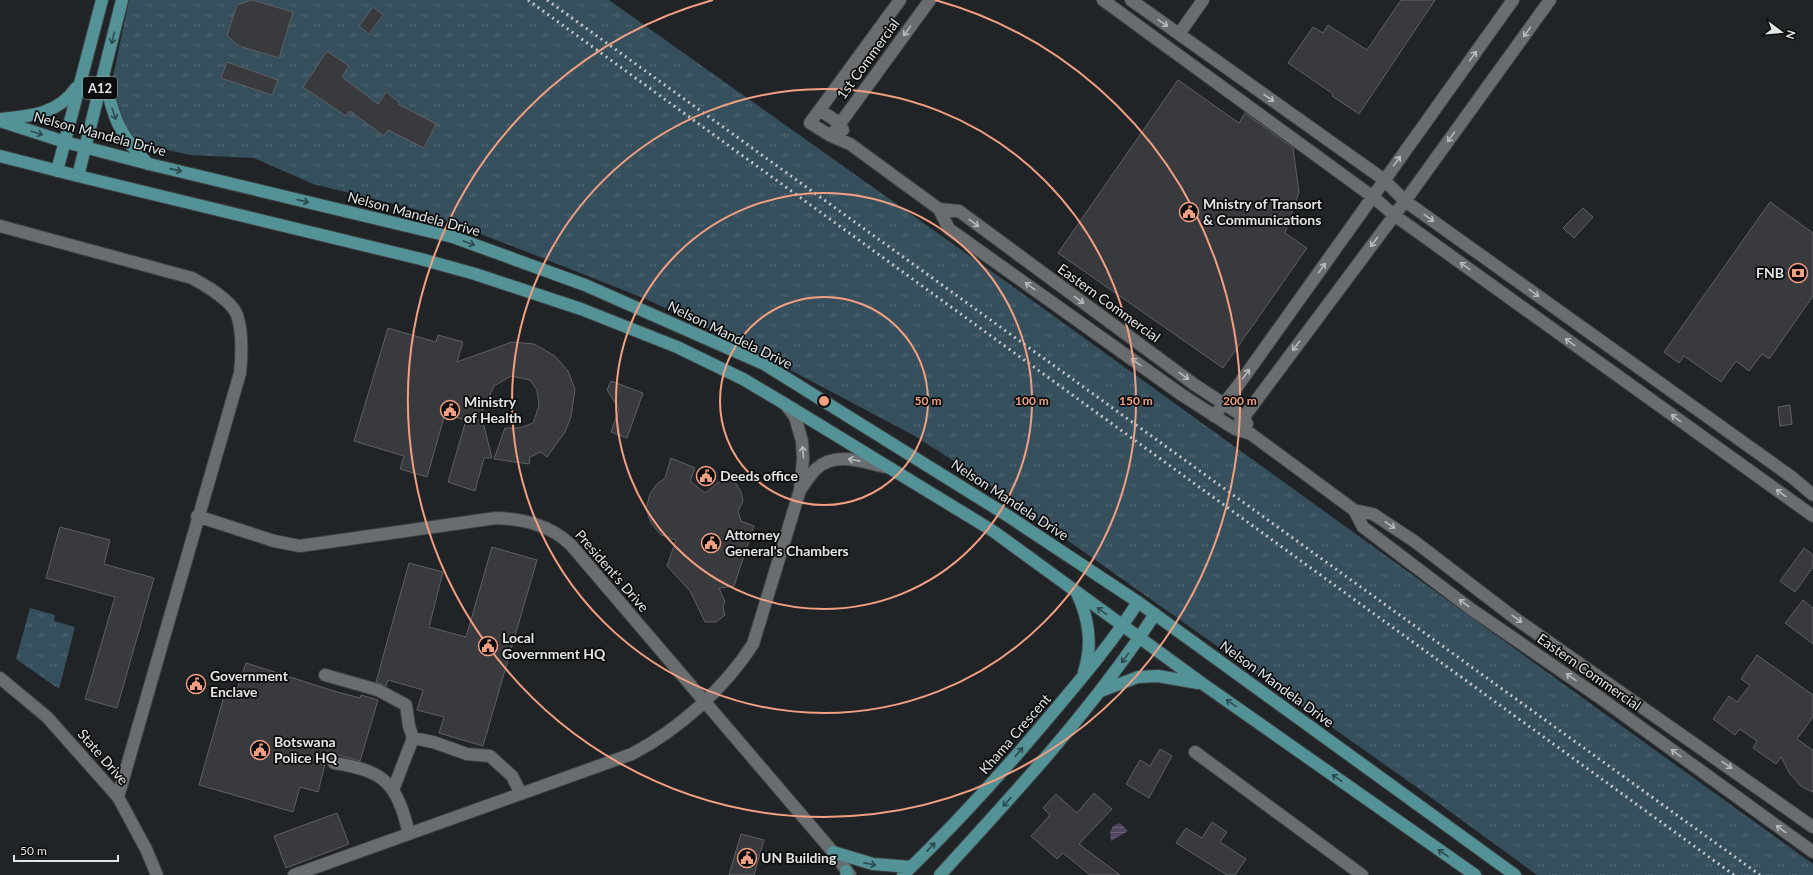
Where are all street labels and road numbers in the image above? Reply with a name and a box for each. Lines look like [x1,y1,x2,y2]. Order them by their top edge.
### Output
street label: 1st Commercial [833,15,903,102]
road number: A12 [83,77,117,99]
street label: Nelson Mandela Drive [32,108,168,159]
street label: Nelson Mandela Drive [346,188,482,239]
street label: Eastern Commercial [1055,260,1164,345]
street label: Nelson Mandela Drive [665,297,795,372]
street label: Nelson Mandela Drive [948,455,1072,544]
street label: President's Drive [572,526,653,615]
street label: Eastern Commercial [1534,629,1644,714]
street label: Nelson Mandela Drive [1217,637,1338,731]
street label: Khama Crescent [975,690,1054,777]
street label: State Drive [74,725,132,788]

